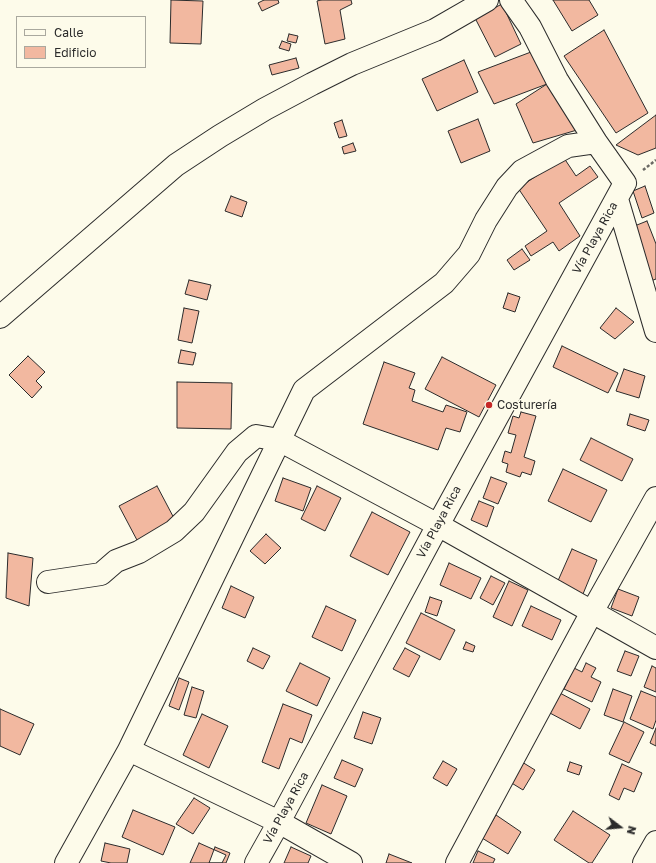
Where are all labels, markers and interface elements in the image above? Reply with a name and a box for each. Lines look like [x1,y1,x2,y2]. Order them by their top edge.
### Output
legend [16,16,146,68]
text: Calle [54,25,83,40]
text: Edificio [54,45,96,60]
street label: Vía Playa Rica [569,199,621,277]
place label: Costurería [497,398,557,412]
marker: Costurería [484,400,494,410]
street label: Vía Playa Rica [414,483,464,561]
street label: Vía Playa Rica [260,769,312,847]
north arrow [600,807,640,847]
text: N [625,825,639,836]

